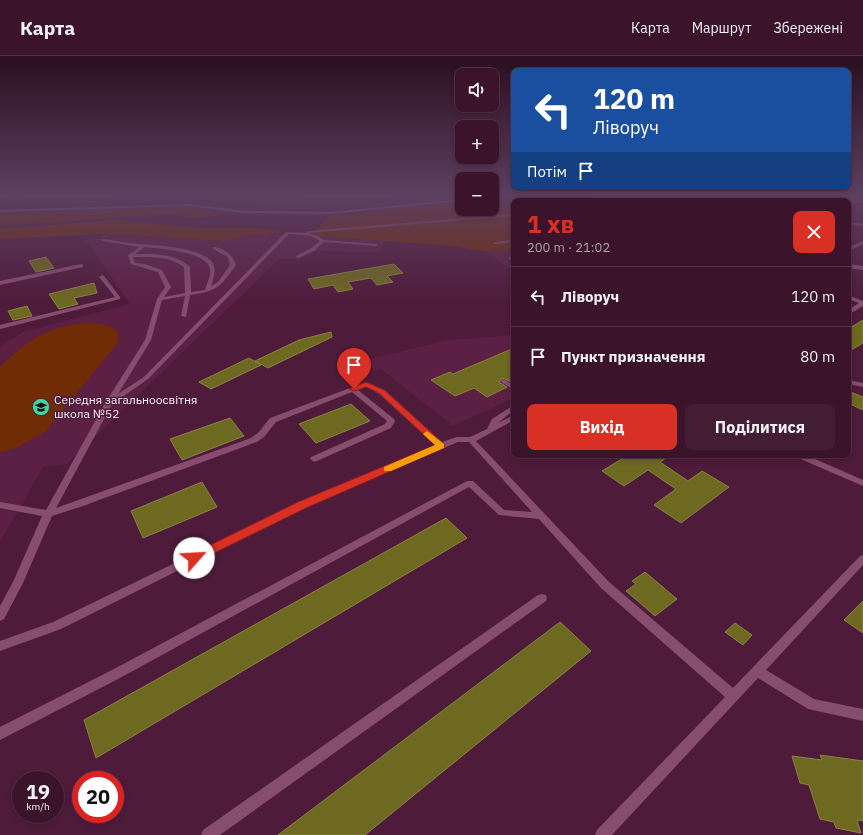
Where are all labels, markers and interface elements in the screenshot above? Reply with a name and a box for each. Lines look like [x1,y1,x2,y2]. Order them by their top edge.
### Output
text: Карта [20,16,75,40]
text: Карта [631,19,670,37]
text: Маршрут [692,19,752,37]
text: Збережені [774,19,843,37]
map controls [455,68,499,216]
button: sound [455,68,499,112]
text: 120 m [593,80,675,117]
icon: left [527,84,579,136]
text: Ліворуч [593,116,659,139]
button: + [455,120,499,164]
icon: arrive [575,160,597,182]
text: Потім [527,162,567,181]
button: − [455,172,499,216]
text: 1 хв [527,208,574,240]
button: close [793,211,835,253]
text: 200 m · 21:02 [527,239,610,256]
icon: left [527,286,549,308]
text: Ліворуч [561,287,619,306]
text: 120 m [791,287,835,306]
icon: arrive [527,346,549,368]
text: Пункт призначення [561,347,706,366]
text: 80 m [800,347,835,366]
pin [337,348,371,389]
icon: arrive [343,354,365,376]
place label: Середня загальноосвітня школа №52 [54,392,197,421]
school or university icon: Середня загальноосвітня школа №52 [31,397,51,417]
button: Вихід [527,404,677,450]
button: Поділитися [685,404,835,450]
position arrow [173,537,215,579]
speed limit sign: 20 [72,771,124,823]
text: 19 [26,778,50,805]
text: km/h [26,800,50,813]

